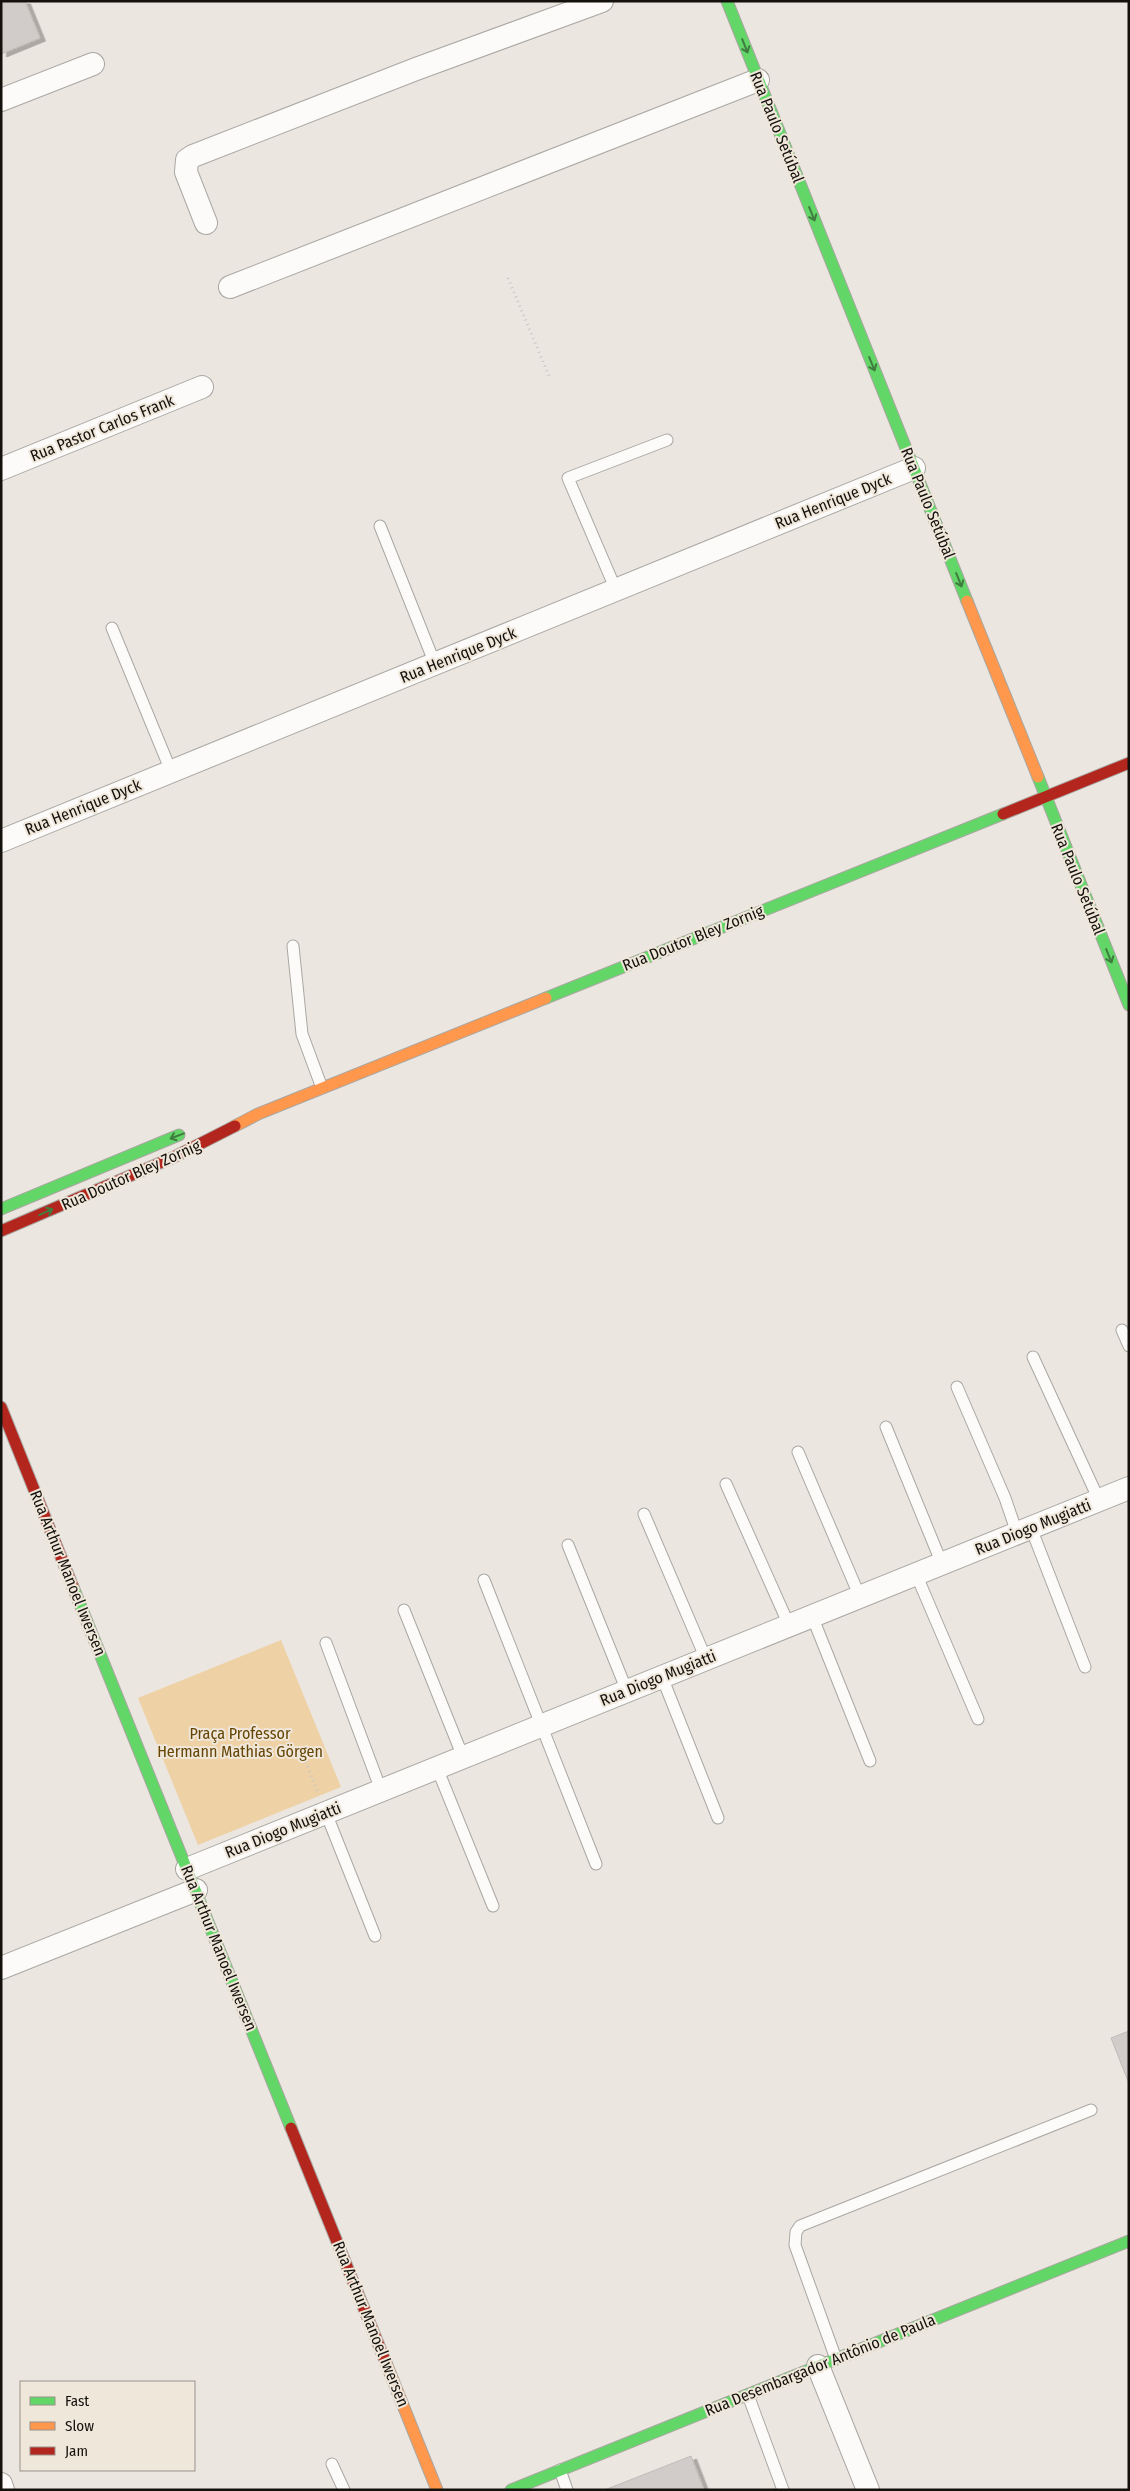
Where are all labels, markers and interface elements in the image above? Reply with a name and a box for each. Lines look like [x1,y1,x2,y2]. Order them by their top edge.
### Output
one-way arrow [741,38,750,54]
street label: Rua Paulo Setúbal [746,69,808,185]
one-way arrow [807,206,817,221]
one-way arrow [868,356,877,372]
street label: Rua Pastor Carlos Frank [27,390,177,466]
street label: Rua Paulo Setúbal [897,445,959,561]
street label: Rua Henrique Dyck [772,469,894,533]
one-way arrow [955,572,964,587]
street label: Rua Henrique Dyck [397,623,519,687]
street label: Rua Henrique Dyck [22,775,144,839]
street label: Rua Paulo Setúbal [1047,821,1109,937]
street label: Rua Doutor Bley Zornig [620,901,767,975]
one-way arrow [1105,948,1114,963]
one-way arrow [170,1132,185,1141]
street label: Rua Doutor Bley Zornig [58,1136,204,1214]
one-way arrow [38,1206,53,1216]
street label: Rua Arthur Manoel Iwersen [26,1487,110,1659]
street label: Rua Diogo Mugiatti [972,1495,1094,1559]
street label: Rua Diogo Mugiatti [597,1646,719,1710]
park label: Praça Professor Hermann Mathias Görgen [157,1724,323,1761]
street label: Rua Diogo Mugiatti [222,1798,344,1862]
street label: Rua Arthur Manoel Iwersen [177,1862,261,2034]
street label: Rua Arthur Manoel Iwersen [329,2238,413,2410]
street label: Rua Desembargador Antônio de Paula [702,2310,938,2420]
legend [20,2381,195,2471]
text: Fast [65,2392,89,2410]
text: Slow [65,2417,94,2435]
text: Jam [65,2442,88,2460]

